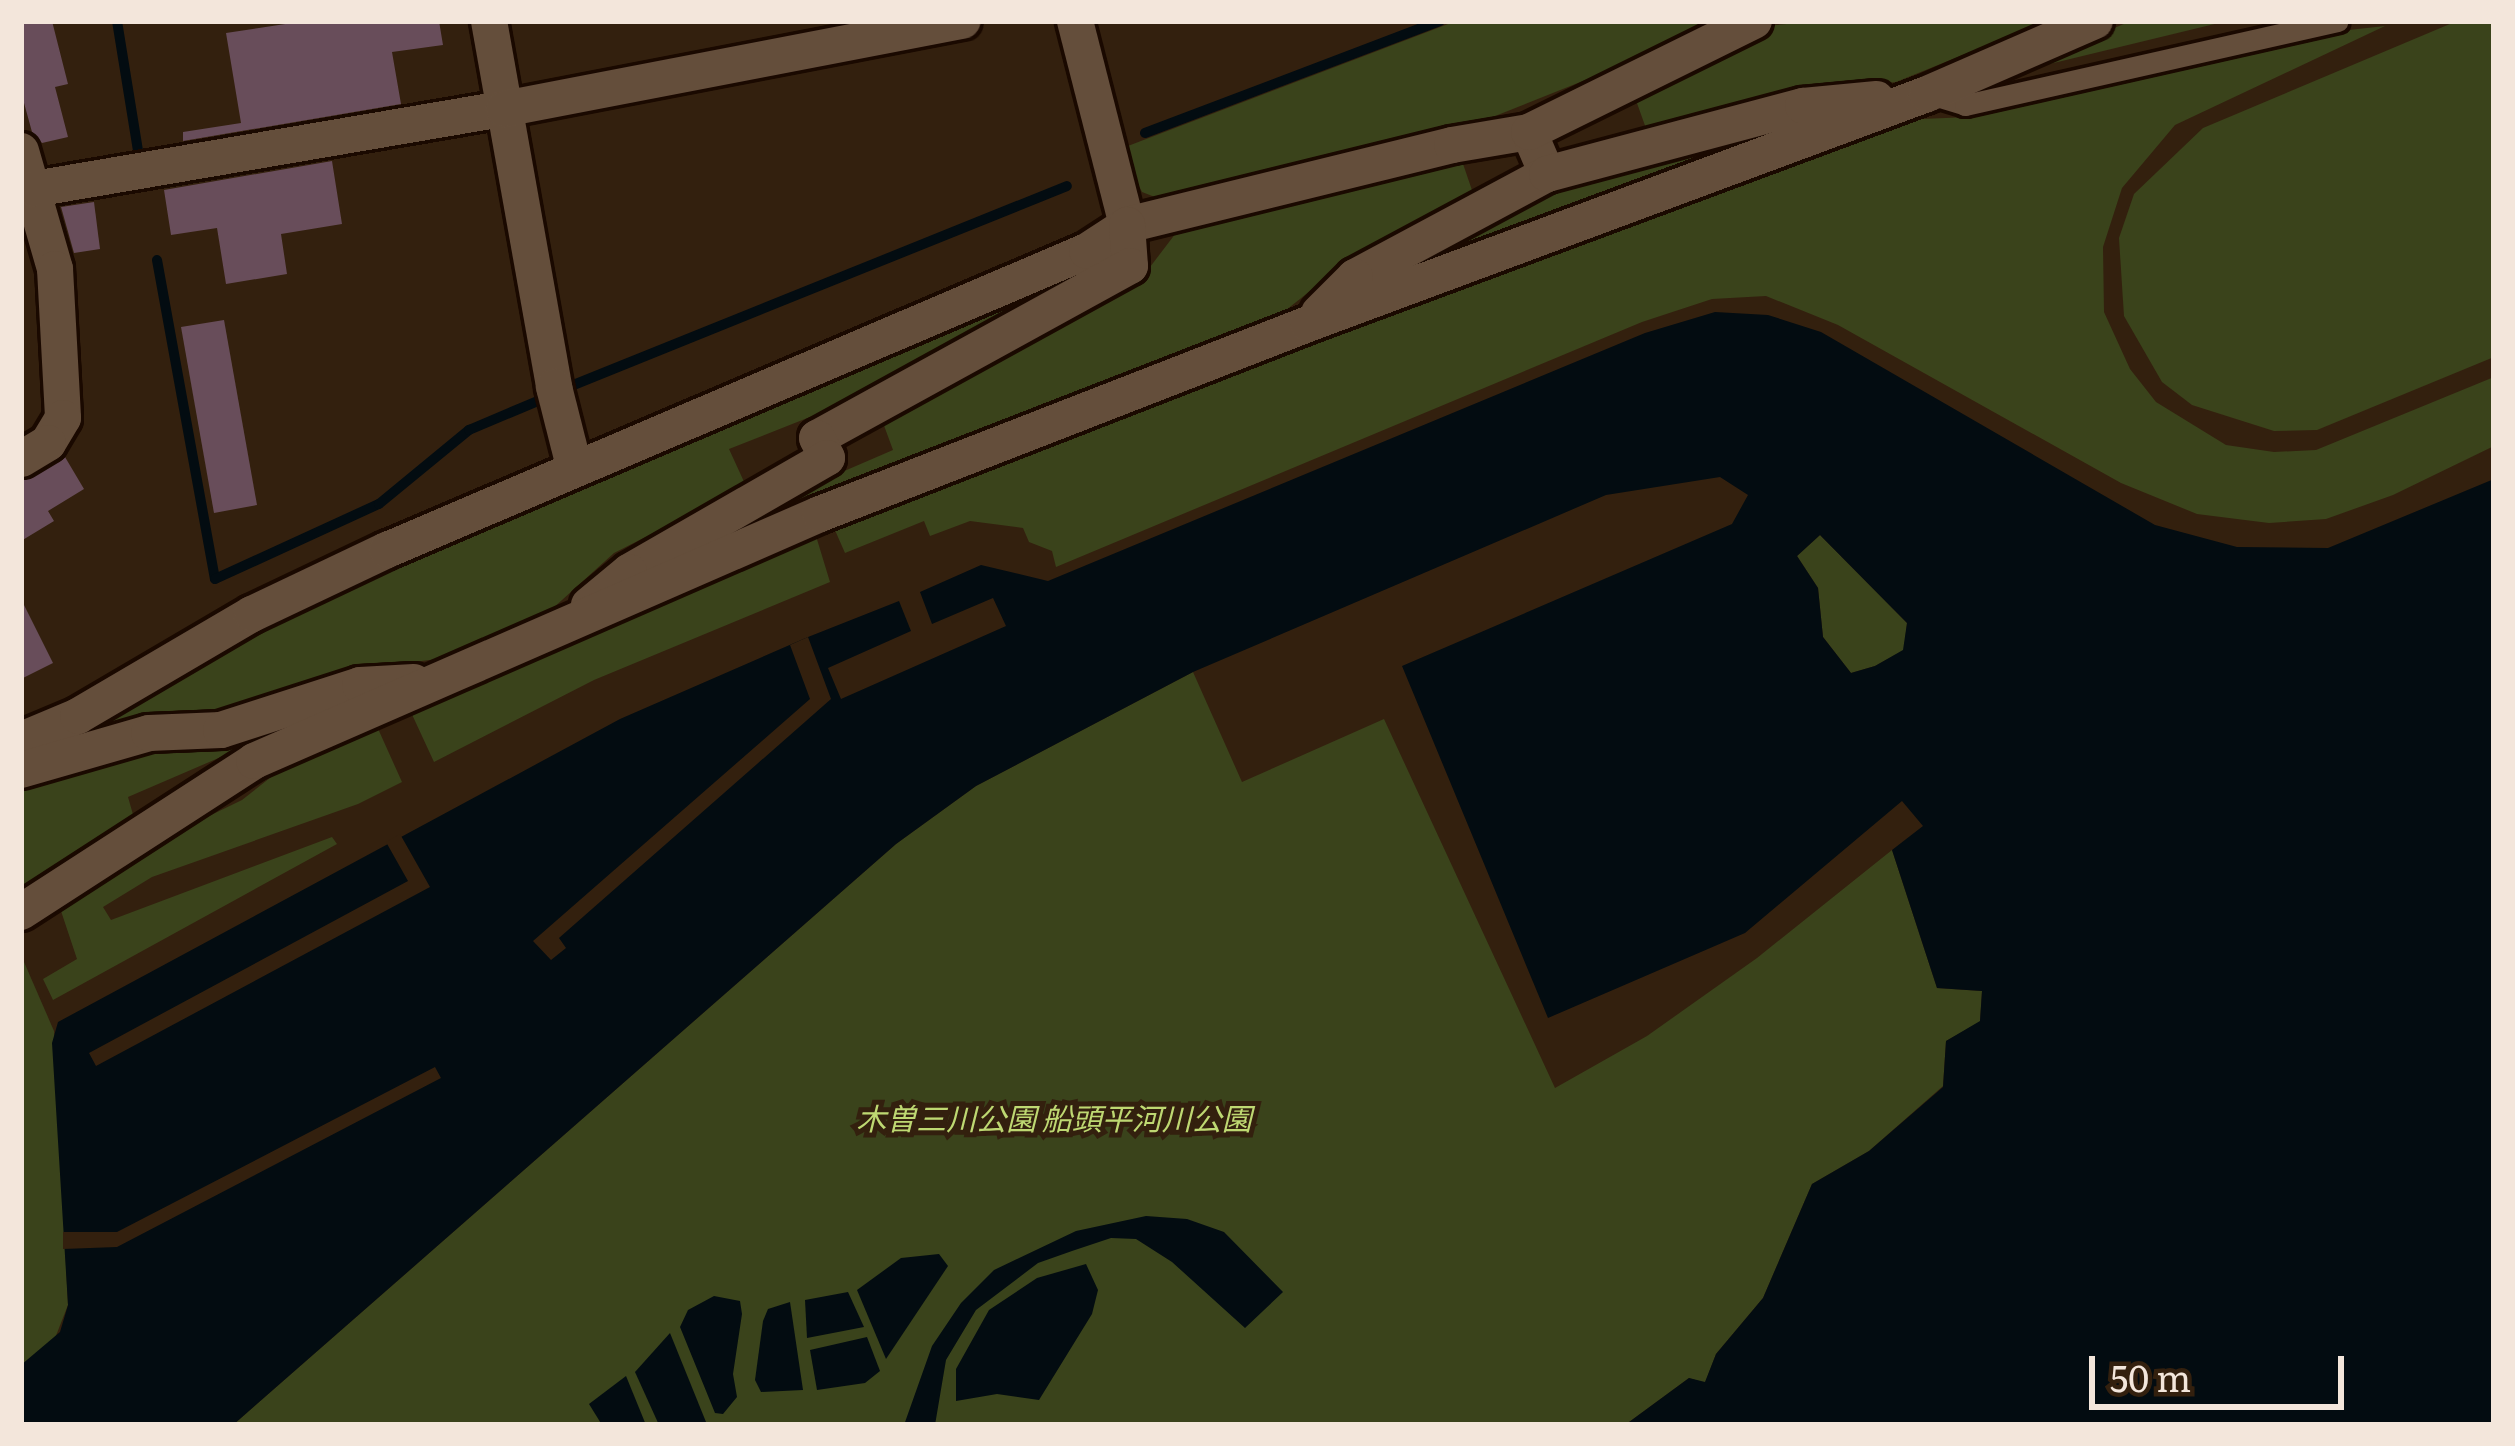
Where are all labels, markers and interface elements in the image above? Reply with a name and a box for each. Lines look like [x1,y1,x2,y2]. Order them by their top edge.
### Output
park label: 木曽三川公園 船頭平河川公園 [856,1099,1252,1135]
scale bar [2095,1332,2350,1406]
text: 50 m [2110,1350,2191,1403]

